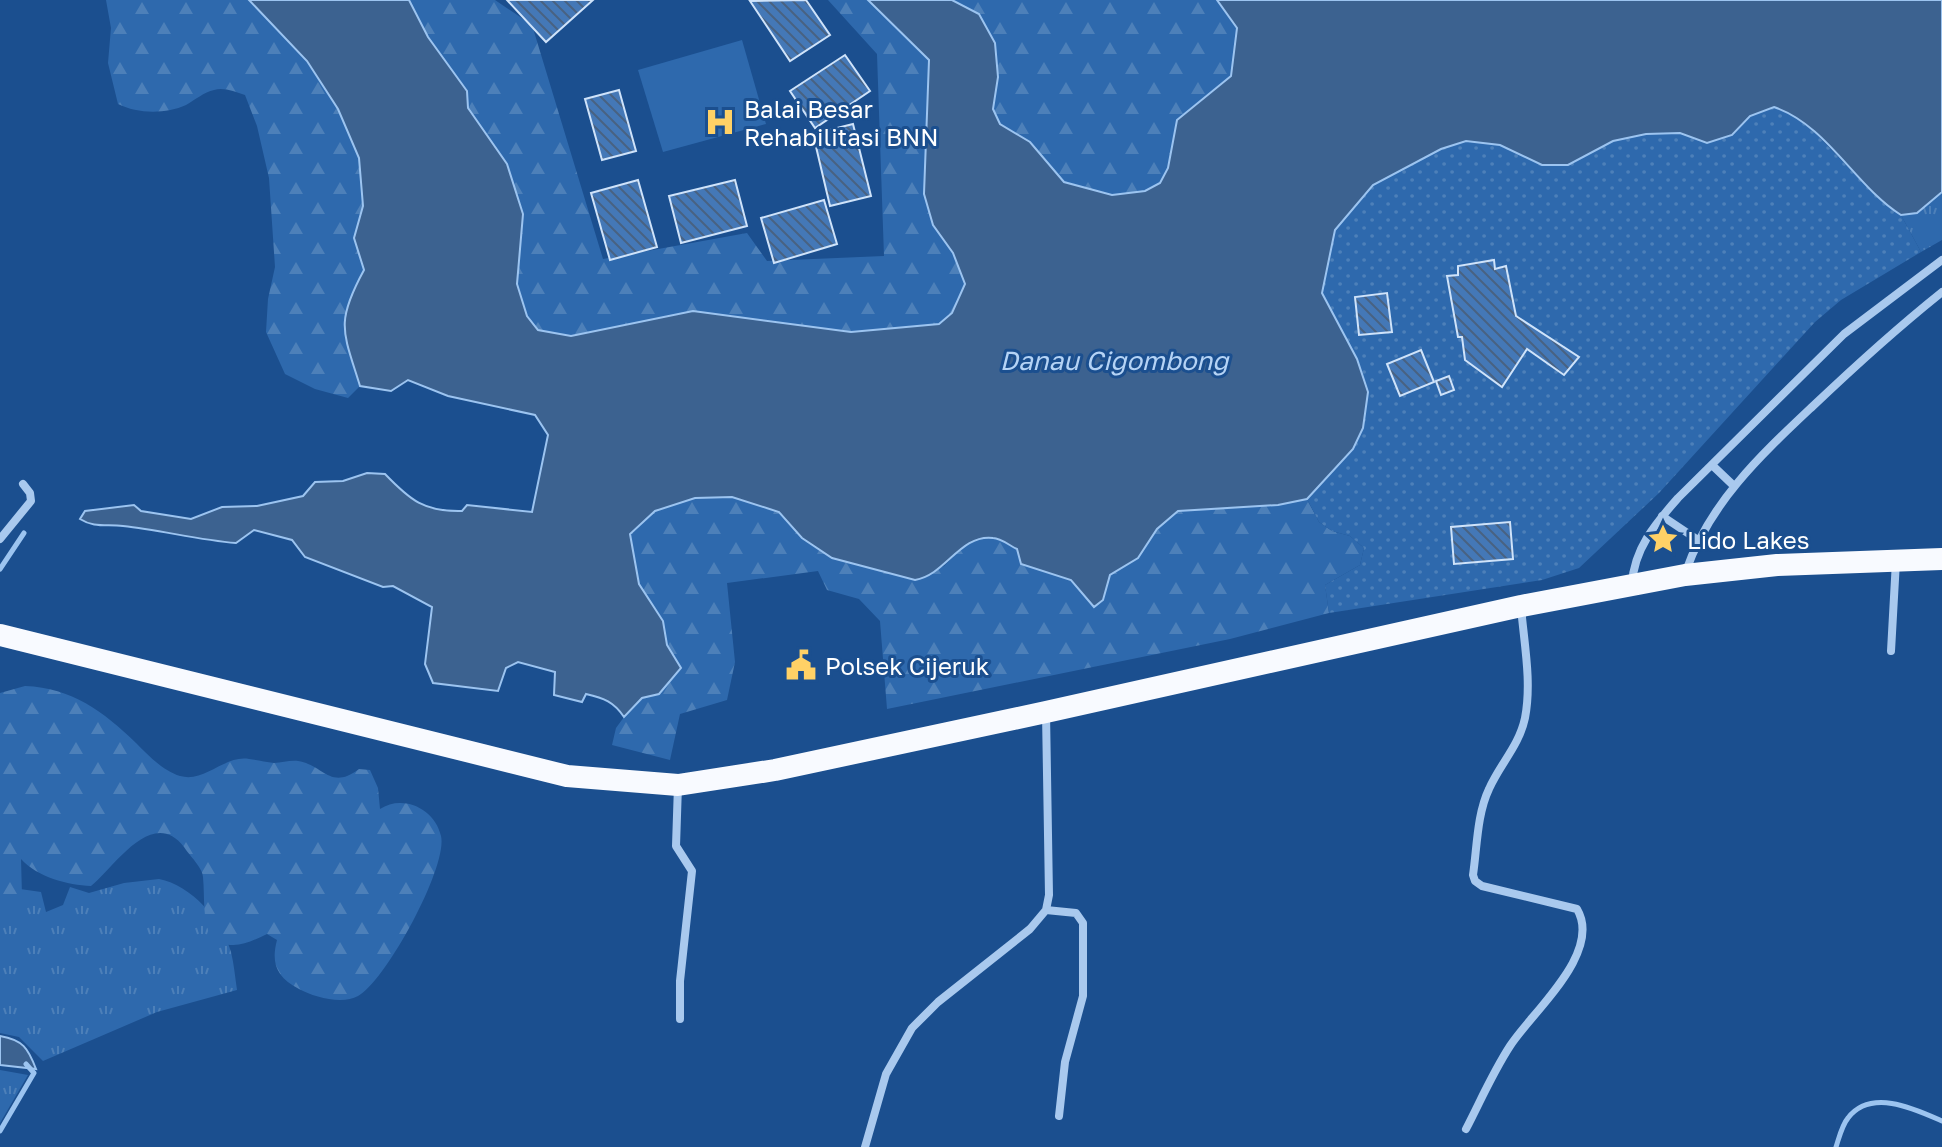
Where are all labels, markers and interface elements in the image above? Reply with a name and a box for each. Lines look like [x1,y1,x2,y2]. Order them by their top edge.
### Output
place label: Balai Besar Rehabilitasi BNN [744,94,939,151]
hospital icon: Balai Besar Rehabilitasi BNN [703,105,737,139]
water label: Danau Cigombong [1000,345,1230,376]
place icon: Lido Lakes [1646,522,1680,556]
place label: Lido Lakes [1687,525,1809,554]
public building icon: Polsek Cijeruk [784,648,818,682]
place label: Polsek Cijeruk [825,651,989,680]

